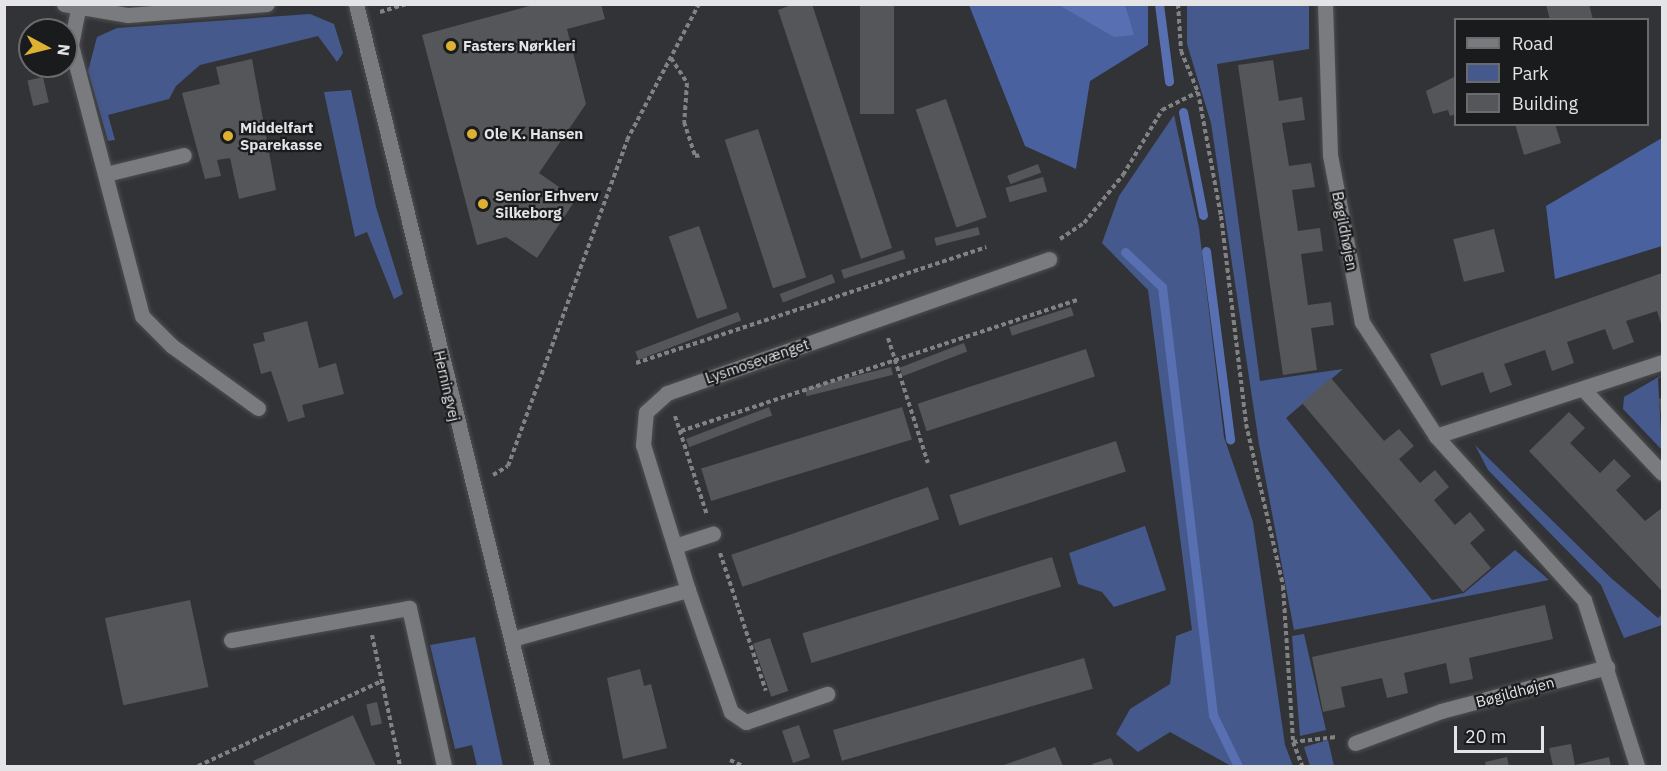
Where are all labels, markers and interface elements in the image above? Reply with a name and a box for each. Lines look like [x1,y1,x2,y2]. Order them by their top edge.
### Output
north arrow [18,18,78,78]
legend [1454,18,1649,126]
text: Road [1512,32,1553,55]
place label: Fasters Nørkleri [463,37,576,55]
marker: Fasters Nørkleri [444,39,458,53]
text: N [53,43,75,57]
text: Park [1512,62,1548,85]
text: Building [1512,92,1578,115]
place label: Middelfart Sparekasse [240,118,322,153]
place label: Ole K. Hansen [484,125,583,143]
marker: Ole K. Hansen [465,127,479,141]
marker: Middelfart Sparekasse [221,129,235,143]
place label: Senior Erhverv Silkeborg [495,186,599,221]
street label: Bøgildhøjen [1329,190,1361,272]
marker: Senior Erhverv Silkeborg [476,197,490,211]
street label: Lysmosevænget [703,335,811,387]
street label: Herningvej [430,349,464,423]
street label: Bøgildhøjen [1474,673,1556,711]
scale bar [1457,714,1547,752]
text: 20 m [1465,725,1507,748]

